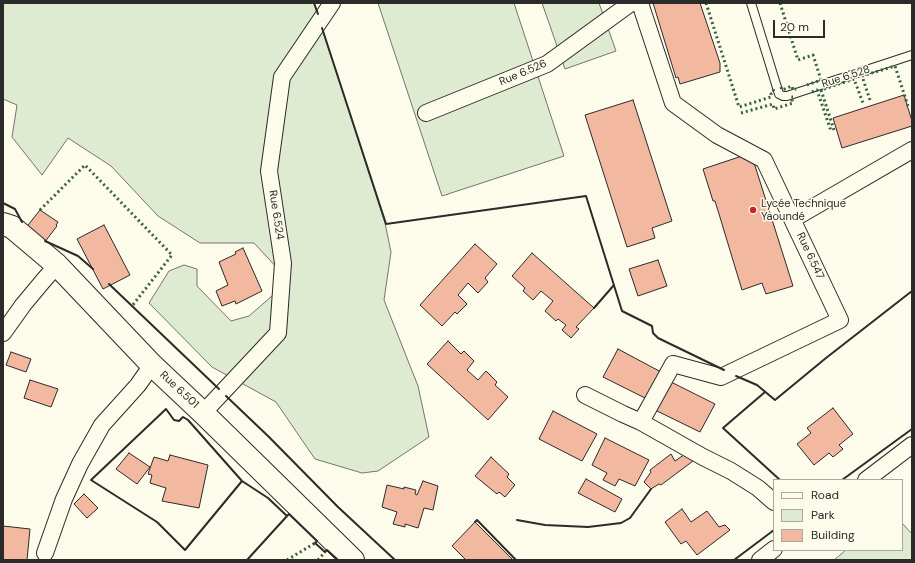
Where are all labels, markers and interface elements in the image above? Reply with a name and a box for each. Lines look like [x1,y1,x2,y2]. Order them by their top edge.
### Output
scale bar [775,12,827,38]
text: 20 m [780,19,809,35]
street label: Rue 6.526 [497,57,549,89]
street label: Rue 6.528 [820,63,872,91]
street label: Rue 6.524 [266,189,286,241]
place label: Lycée Technique Yaoundé [761,197,846,223]
marker: Lycée Technique Yaoundé [748,205,758,215]
street label: Rue 6.547 [793,231,827,281]
street label: Rue 6.501 [157,369,201,411]
legend [773,479,903,551]
text: Road [811,487,839,503]
text: Park [811,507,835,523]
text: Building [811,527,855,543]

